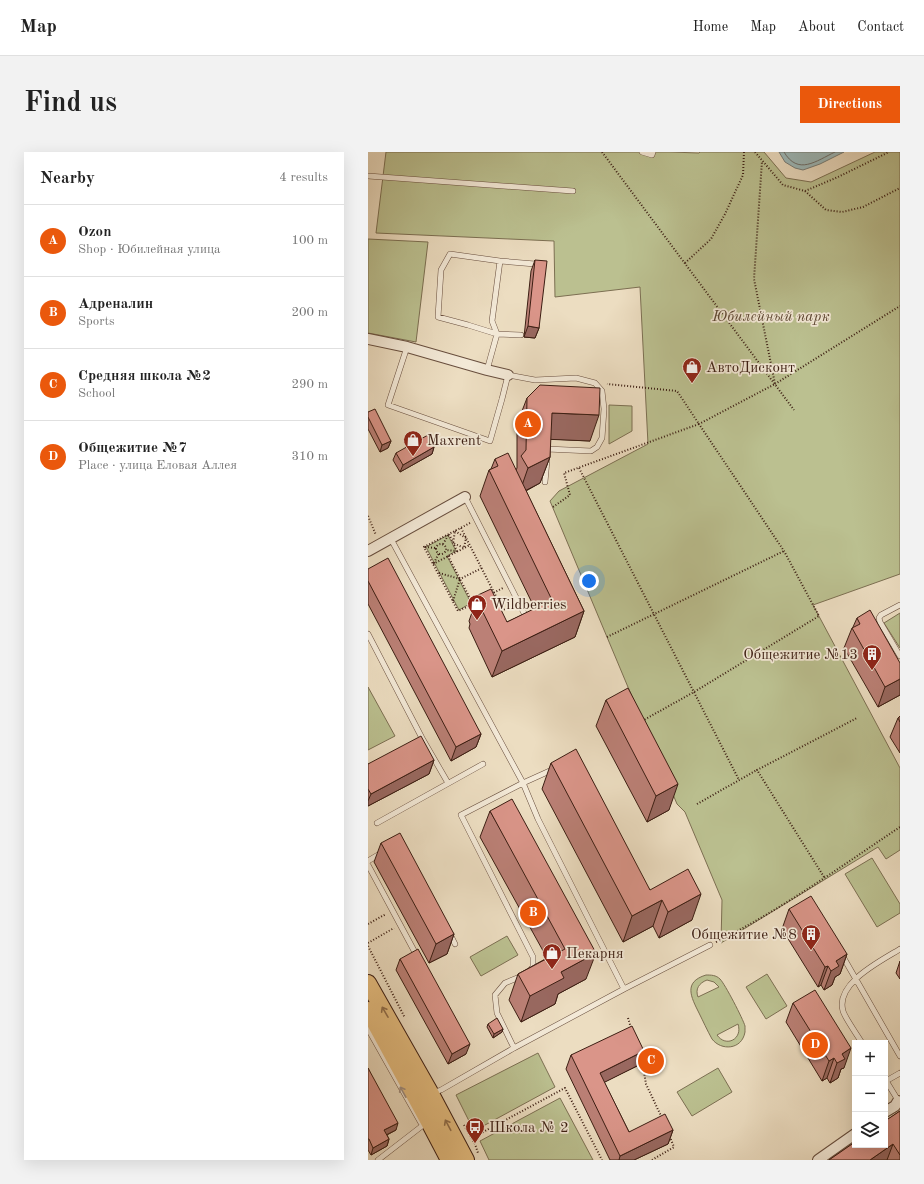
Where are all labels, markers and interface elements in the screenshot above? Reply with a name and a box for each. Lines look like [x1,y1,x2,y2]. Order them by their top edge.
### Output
text: Map [20,18,57,37]
text: Home [693,20,728,34]
text: Map [750,20,776,34]
text: About [798,20,835,34]
text: Contact [857,20,904,34]
button: Directions [800,86,900,123]
text: Find us [24,90,117,118]
text: Nearby [40,170,95,187]
text: 4 results [279,171,328,184]
text: Ozon [78,225,111,240]
text: A [48,234,58,247]
text: 100 m [291,234,328,247]
text: Shop · Юбилейная улица [78,243,220,256]
text: Адреналин [78,297,153,312]
text: B [48,306,58,319]
text: 200 m [291,306,328,319]
park label: Юбилейный парк [711,309,830,325]
text: Sports [78,315,115,328]
shop icon: АвтоДисконт [681,356,703,384]
place label: АвтоДисконт [706,361,795,376]
text: Средняя школа №2 [78,369,211,384]
text: C [49,378,57,391]
text: 290 m [291,378,328,391]
text: School [78,387,115,400]
pin: A [515,409,541,439]
shop icon: Maxrent [402,429,424,457]
place label: Maxrent [427,434,481,449]
text: Общежитие №7 [78,441,187,456]
text: D [48,450,58,463]
text: 310 m [291,450,328,463]
text: Place · улица Еловая Аллея [78,459,237,472]
your location [579,571,599,591]
shop icon: Wildberries [466,593,488,621]
place label: Wildberries [491,598,567,613]
building icon: Общежитие №13 [861,643,883,671]
place label: Общежитие №13 [743,648,858,663]
pin: B [520,898,546,928]
building icon: Общежитие №8 [800,923,822,951]
place label: Общежитие №8 [691,928,797,943]
shop icon: Пекарня [541,942,563,970]
place label: Пекарня [566,947,624,962]
one-way arrow [380,1006,388,1018]
pin: D [802,1030,828,1060]
map controls [852,1040,888,1148]
button: + [852,1040,888,1076]
pin: C [638,1046,664,1076]
button: − [852,1076,888,1112]
one-way arrow [399,1086,406,1098]
button: layers [852,1112,888,1148]
bus stop icon: Школа № 2 [464,1116,486,1144]
one-way arrow [444,1120,451,1132]
place label: Школа № 2 [489,1121,569,1136]

